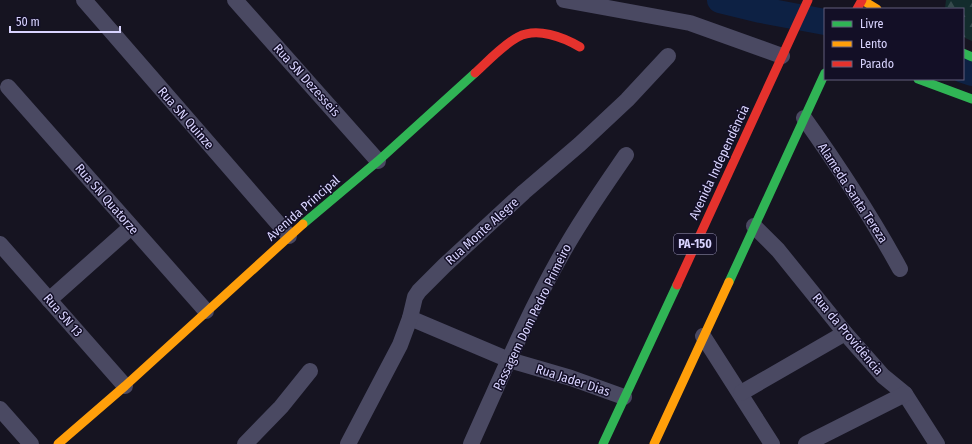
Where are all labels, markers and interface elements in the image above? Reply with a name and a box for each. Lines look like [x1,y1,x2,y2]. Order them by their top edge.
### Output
scale bar [10,8,120,34]
legend [824,8,964,80]
text: 50 m [16,15,40,29]
text: Livre [860,17,884,31]
text: Lento [860,37,887,51]
street label: Rua SN Dezesseis [271,41,344,120]
text: Parado [860,57,894,71]
street label: Rua SN Quinze [155,84,217,152]
street label: Avenida Independência [686,102,752,222]
street label: Alameda Santa Tereza [815,140,891,246]
street label: Rua SN Quatorze [72,161,142,237]
street label: Avenida Principal [263,172,343,244]
street label: Rua Monte Alegre [442,194,522,268]
road number: PA-150 [674,234,716,254]
street label: Passagem Dom Pedro Primeiro [490,241,574,393]
street label: Rua da Providência [810,290,886,378]
street label: Rua SN 13 [40,291,86,340]
street label: Rua Jader Dias [534,361,612,399]

